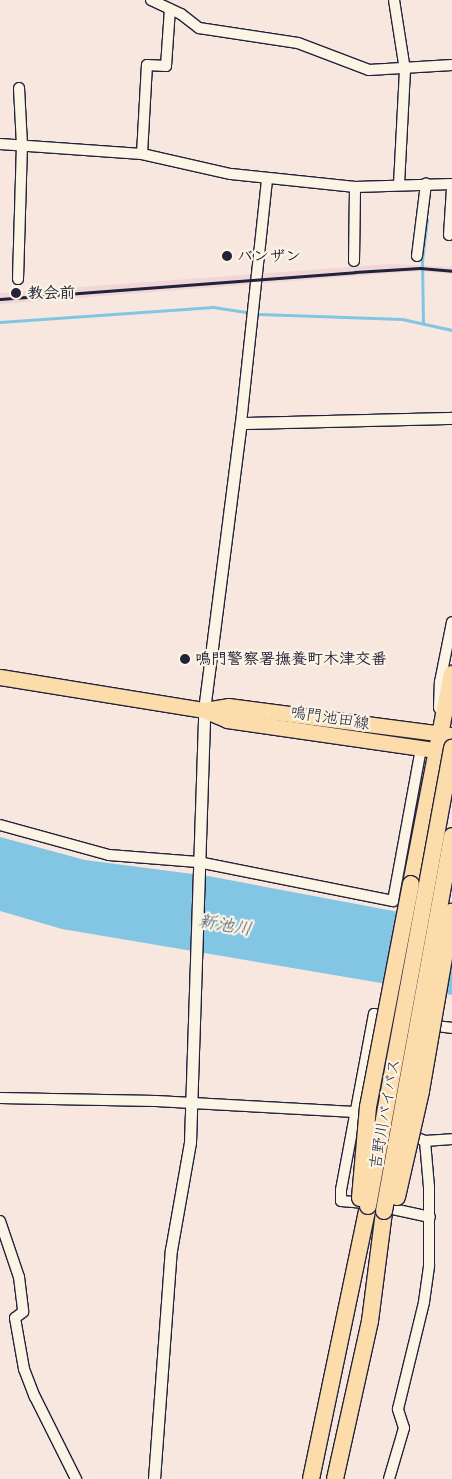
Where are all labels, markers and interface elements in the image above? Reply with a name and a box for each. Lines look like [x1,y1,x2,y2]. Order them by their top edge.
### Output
place label: バンザン [237,246,301,266]
marker: バンザン [221,250,233,262]
place label: 教会前 [27,283,75,303]
marker: 教会前 [9,286,23,300]
place label: 鳴門警察署撫養町木津交番 [195,649,387,669]
marker: 鳴門警察署撫養町木津交番 [179,653,191,665]
street label: 鳴門池田線 [289,702,371,734]
water label: 新池川 [197,910,253,940]
street label: 吉野川バイパス [366,1057,404,1171]

